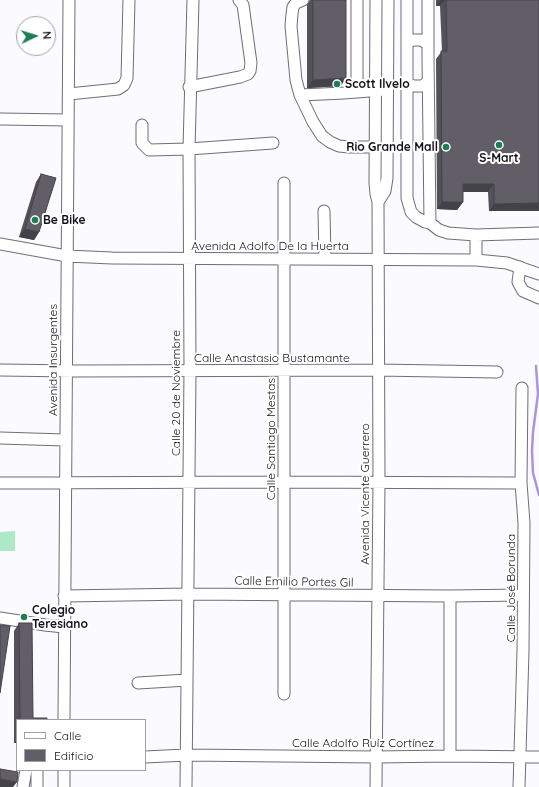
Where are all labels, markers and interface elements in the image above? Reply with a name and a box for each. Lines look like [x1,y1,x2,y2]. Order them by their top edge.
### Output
north arrow [16,16,56,56]
text: N [40,31,54,40]
place label: Scott Ilvelo [345,77,410,91]
marker: Scott Ilvelo [332,79,342,89]
place label: Rio Grande Mall [346,140,438,154]
marker: S-Mart [494,140,504,150]
marker: Rio Grande Mall [441,142,451,152]
place label: S-Mart [479,151,519,165]
place label: Be Bike [43,213,86,227]
marker: Be Bike [30,215,40,225]
street label: Avenida Adolfo De la Huerta [191,239,349,253]
street label: Avenida Insurgentes [46,304,60,416]
street label: Calle 20 de Noviembre [169,330,183,456]
street label: Calle Anastasio Bustamante [194,351,350,365]
street label: Calle Santiago Mestas [264,378,278,500]
street label: Avenida Vicente Guerrero [358,423,372,565]
street label: Calle José Borunda [504,534,518,642]
street label: Calle Emilio Portes Gil [234,574,354,590]
place label: Colegio Teresiano [32,603,88,631]
marker: Colegio Teresiano [19,612,29,622]
legend [16,719,146,771]
text: Calle [54,728,81,743]
street label: Calle Adolfo Ruíz Cortínez [292,736,434,750]
text: Edificio [54,748,94,763]

